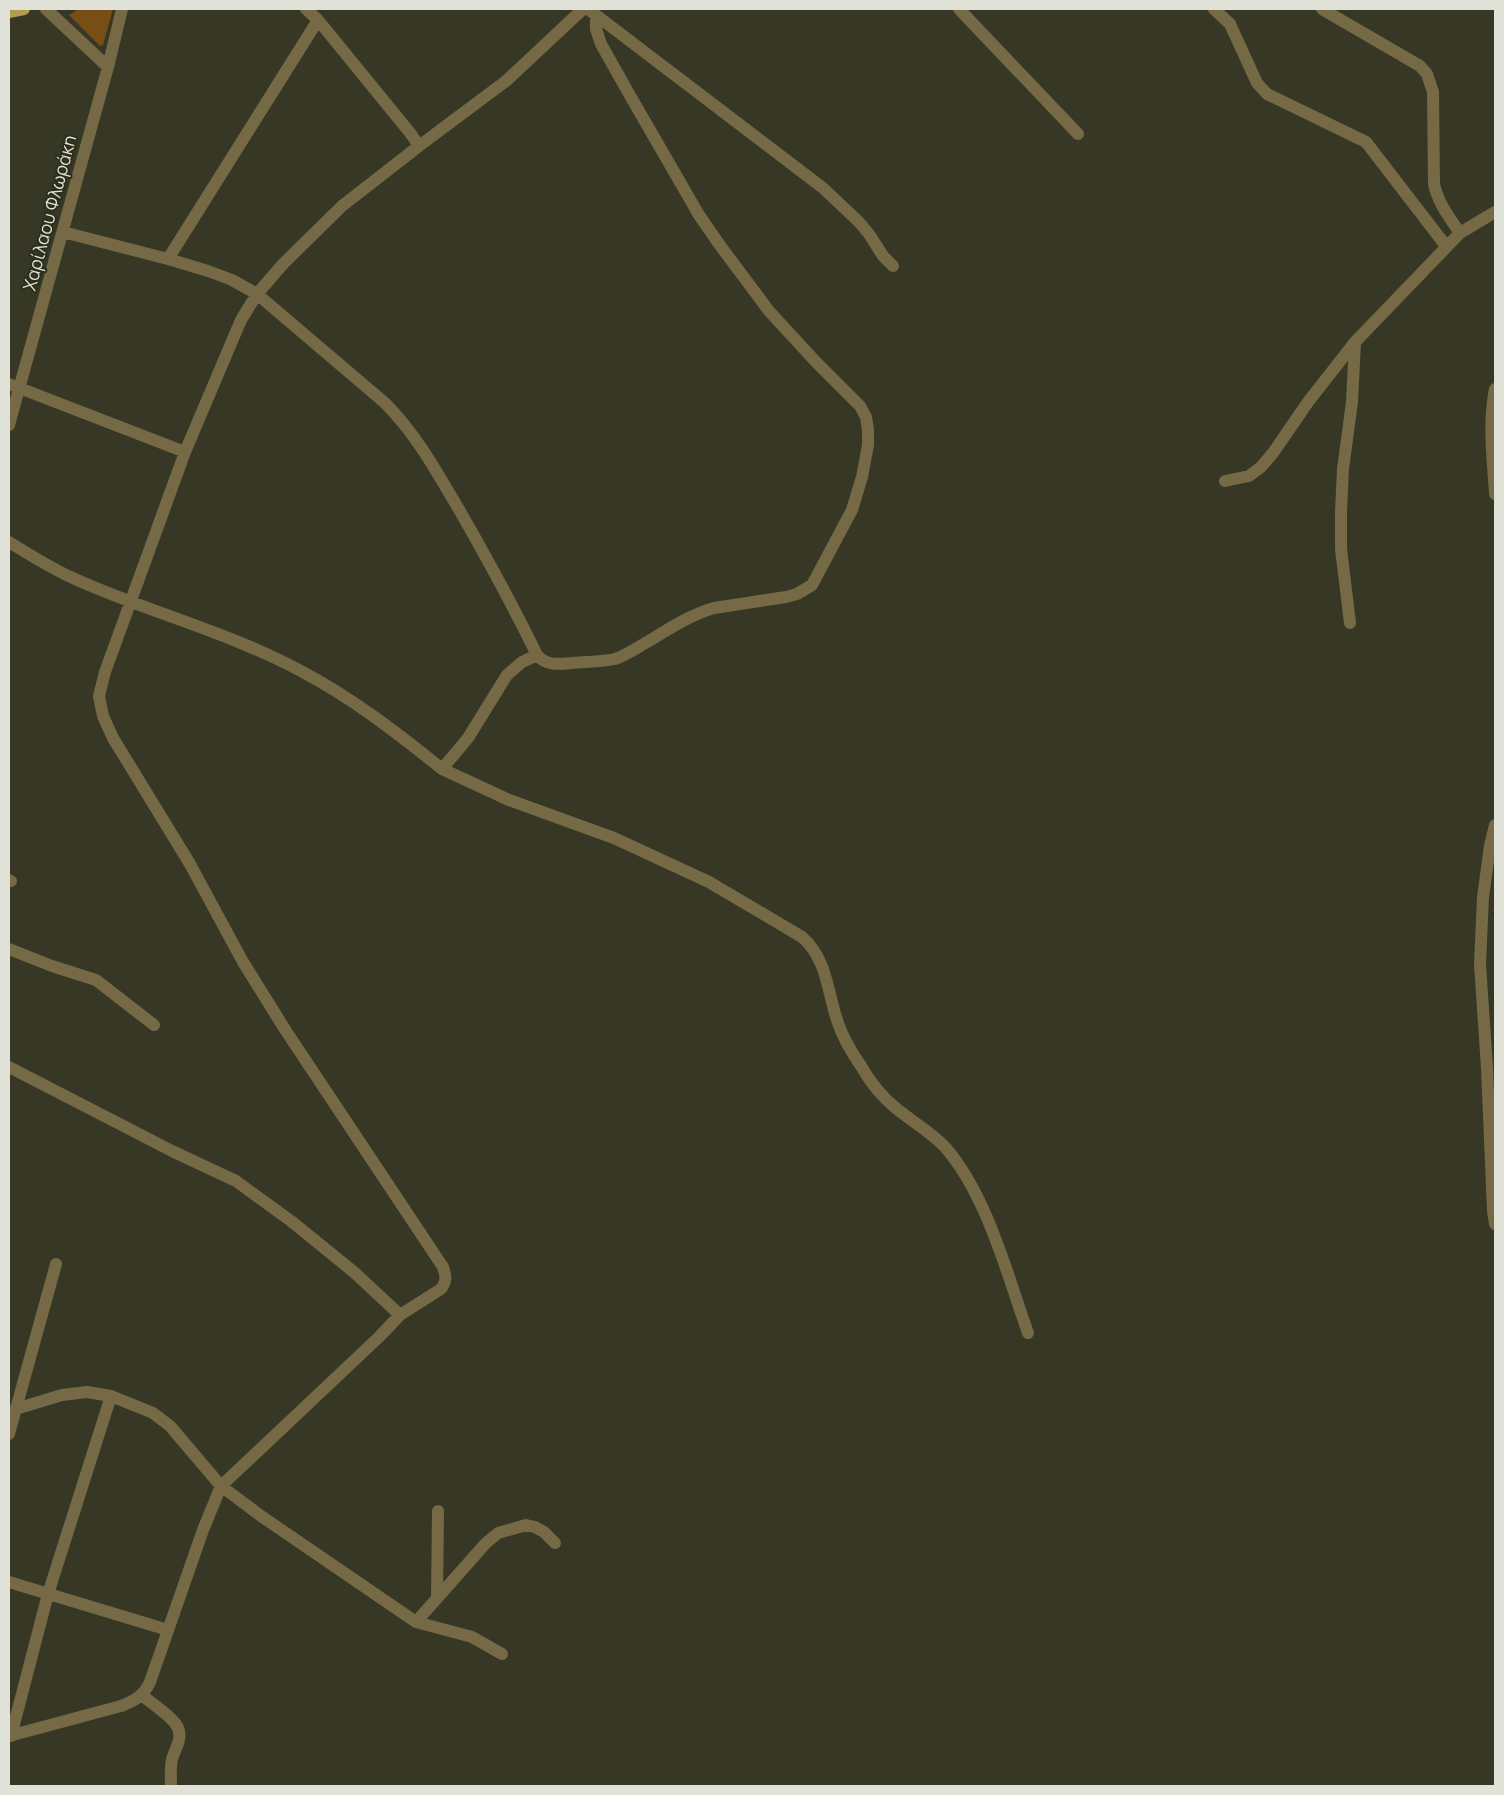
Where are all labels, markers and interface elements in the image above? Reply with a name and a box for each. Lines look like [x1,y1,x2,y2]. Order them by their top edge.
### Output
street label: Χαρίλαου Φλωράκη [17,132,81,293]

